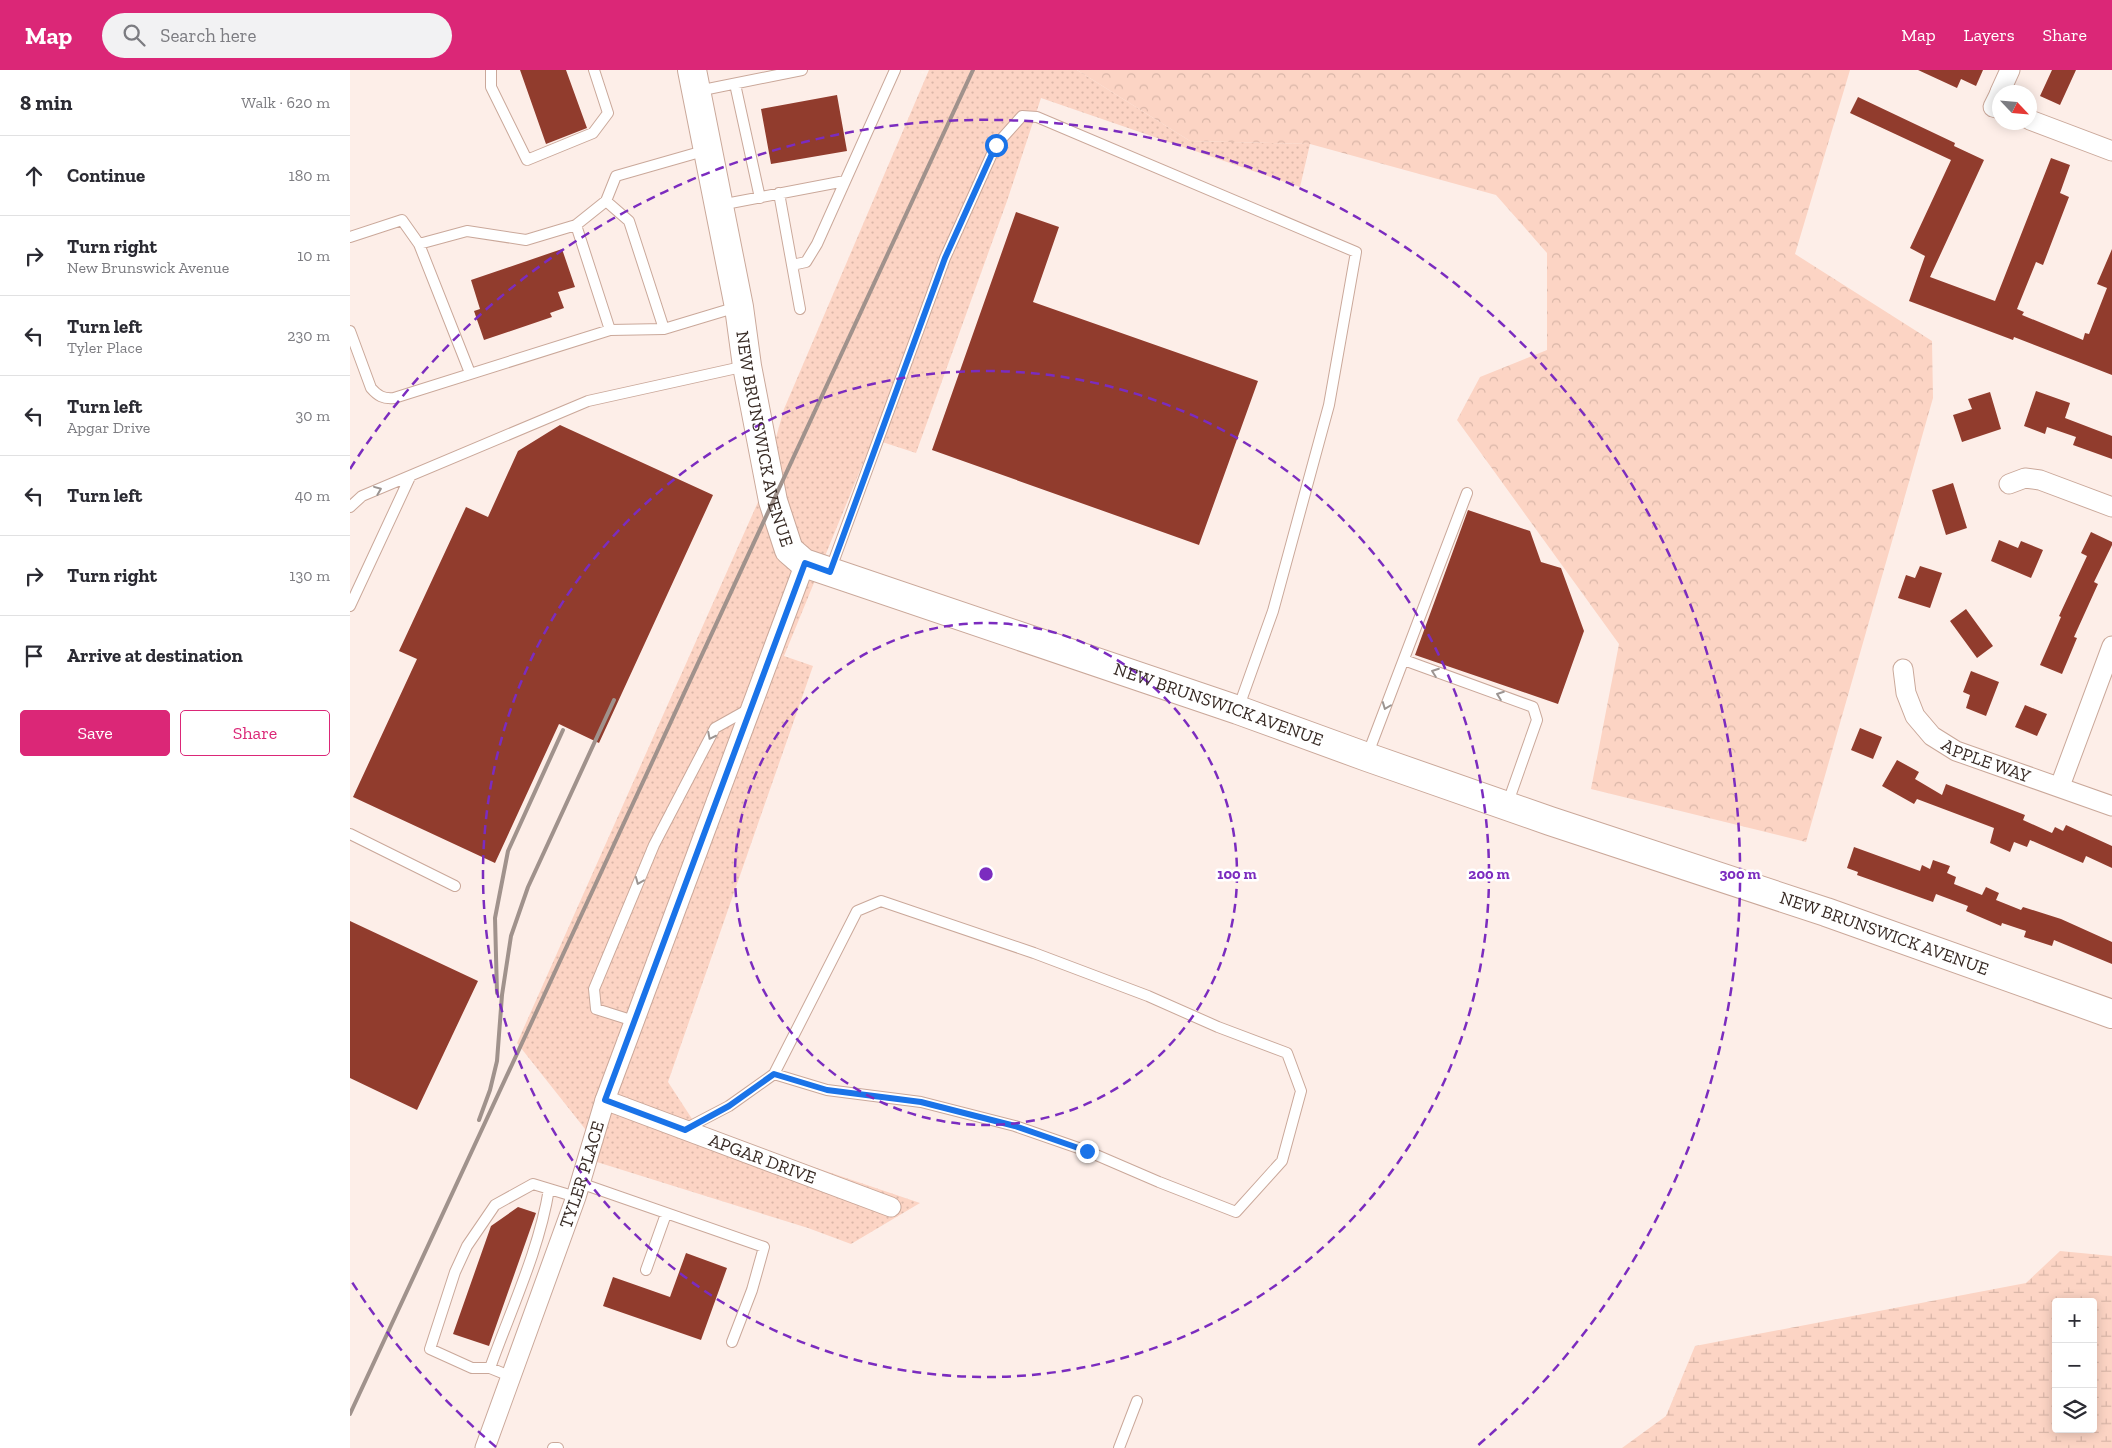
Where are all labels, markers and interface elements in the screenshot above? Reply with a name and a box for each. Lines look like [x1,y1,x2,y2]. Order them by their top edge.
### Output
search box [102,13,452,58]
text: Map [25,21,72,50]
icon: search [120,21,148,49]
text: Search here [160,24,257,47]
text: Map [1901,24,1936,46]
text: Layers [1964,24,2015,46]
text: Share [2043,24,2087,46]
north arrow [1992,85,2037,130]
text: 8 min [20,90,72,115]
text: Walk · 620 m [241,93,330,112]
route start [985,134,1008,157]
icon: ahead [20,162,48,190]
text: Continue [67,164,145,187]
text: 180 m [289,166,330,185]
text: Turn right [67,235,157,258]
icon: right [20,242,48,270]
text: 10 m [297,246,330,265]
text: New Brunswick Avenue [67,258,229,277]
text: Turn left [67,315,142,338]
icon: left [20,322,48,350]
text: 230 m [287,326,330,345]
street label: NEW BRUNSWICK AVENUE [731,330,798,550]
text: Tyler Place [67,338,143,357]
text: Turn left [67,395,142,418]
icon: left [20,402,48,430]
text: 30 m [296,406,330,425]
text: Apgar Drive [67,418,150,437]
icon: left [20,482,48,510]
text: Turn left [67,484,142,507]
text: 40 m [295,486,330,505]
one-way arrow [373,486,382,496]
icon: right [20,562,48,590]
text: Turn right [67,564,157,587]
text: 130 m [289,566,330,585]
icon: arrive [20,642,48,670]
text: Arrive at destination [67,644,243,667]
street label: NEW BRUNSWICK AVENUE [1111,658,1326,751]
one-way arrow [1431,668,1440,678]
one-way arrow [1496,691,1505,701]
one-way arrow [1382,701,1393,710]
button: Save [20,710,170,756]
button: Share [180,710,330,756]
one-way arrow [707,731,717,740]
street label: APPLE WAY [1937,734,2033,787]
centre of rings [977,865,995,883]
text: 100 m [1217,865,1257,883]
text: 200 m [1468,865,1510,883]
text: 300 m [1719,865,1761,883]
one-way arrow [635,876,646,885]
street label: NEW BRUNSWICK AVENUE [1777,886,1992,980]
street label: TYLER PLACE [555,1118,609,1231]
street label: APGAR DRIVE [706,1129,819,1189]
route end [1076,1140,1099,1163]
map controls [2052,1298,2097,1433]
button: + [2052,1298,2097,1343]
button: − [2052,1343,2097,1388]
button: layers [2052,1388,2097,1433]

